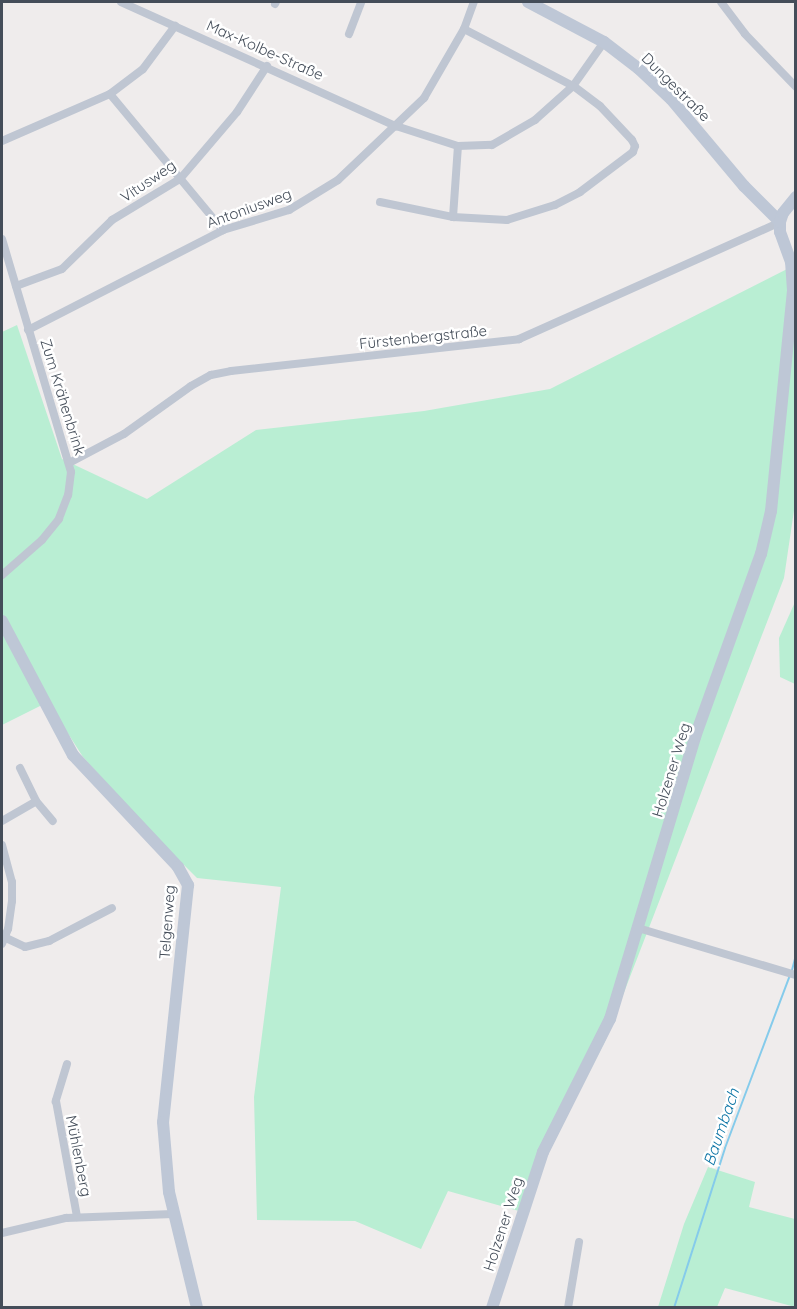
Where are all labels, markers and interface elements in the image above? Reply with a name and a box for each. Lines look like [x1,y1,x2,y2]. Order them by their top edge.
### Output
street label: Max-Kolbe-Straße [204,16,326,84]
street label: Dungestraße [638,49,714,125]
street label: Vitusweg [117,156,179,206]
street label: Antoniusweg [204,184,294,232]
street label: Fürstenbergstraße [358,321,488,353]
street label: Zum Krähenbrink [37,337,89,457]
street label: Holzener Weg [648,721,694,819]
street label: Telgenweg [155,884,179,960]
water label: Baumbach [699,1086,743,1168]
street label: Mühlenberg [62,1114,96,1198]
street label: Holzener Weg [479,1175,527,1273]

